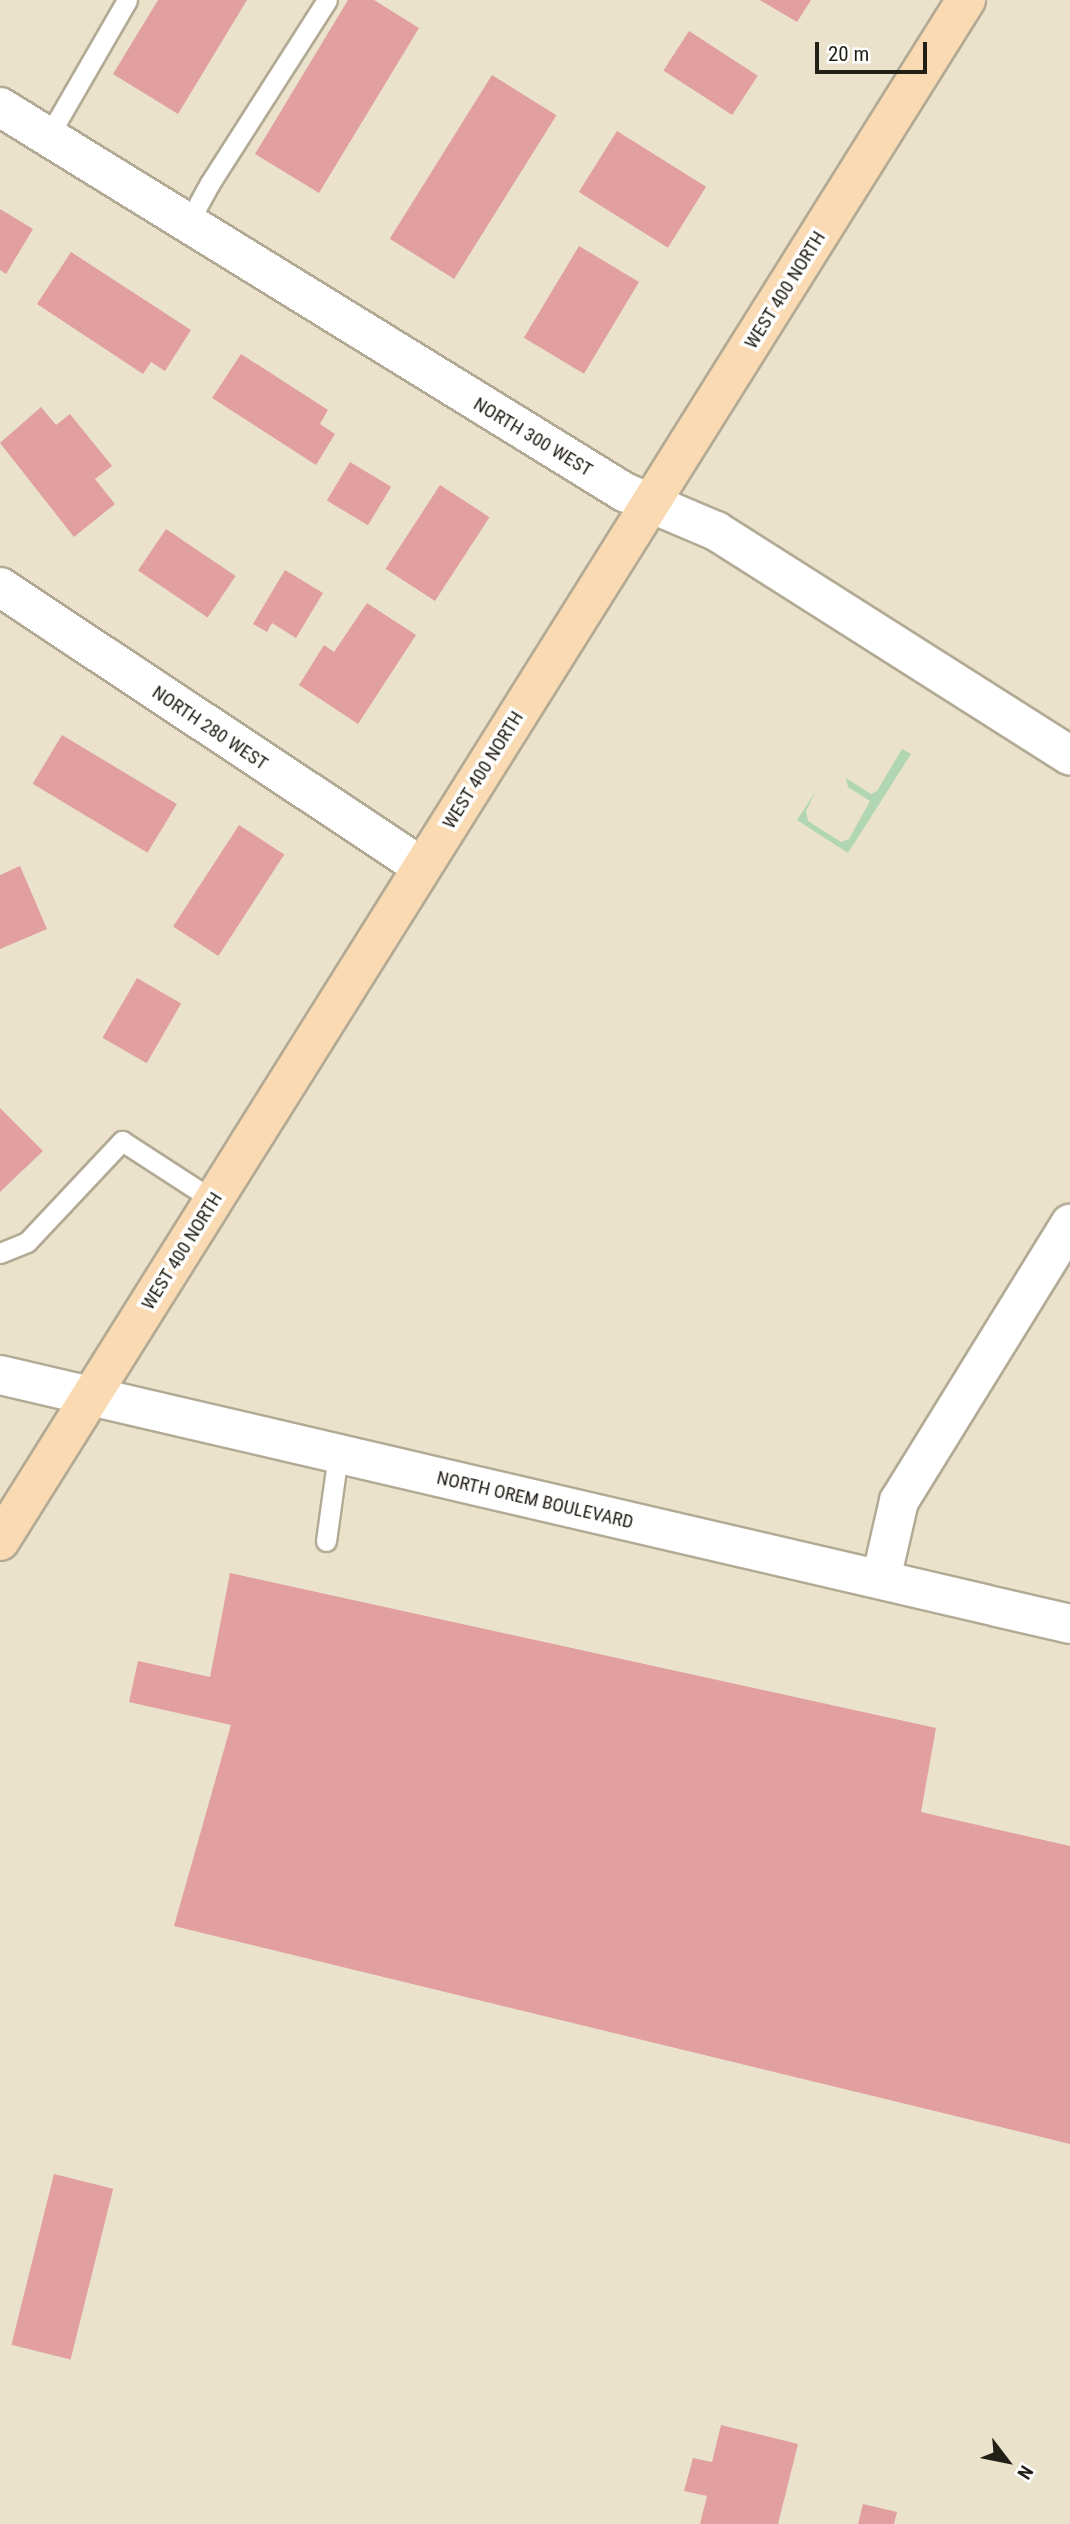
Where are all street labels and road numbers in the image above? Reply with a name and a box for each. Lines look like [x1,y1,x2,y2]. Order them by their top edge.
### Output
street label: WEST 400 NORTH [740,227,830,353]
street label: NORTH 300 WEST [469,393,597,481]
street label: NORTH 280 WEST [148,681,272,775]
street label: WEST 400 NORTH [438,707,528,833]
street label: WEST 400 NORTH [137,1188,227,1314]
street label: NORTH OREM BOULEVARD [435,1466,635,1534]

